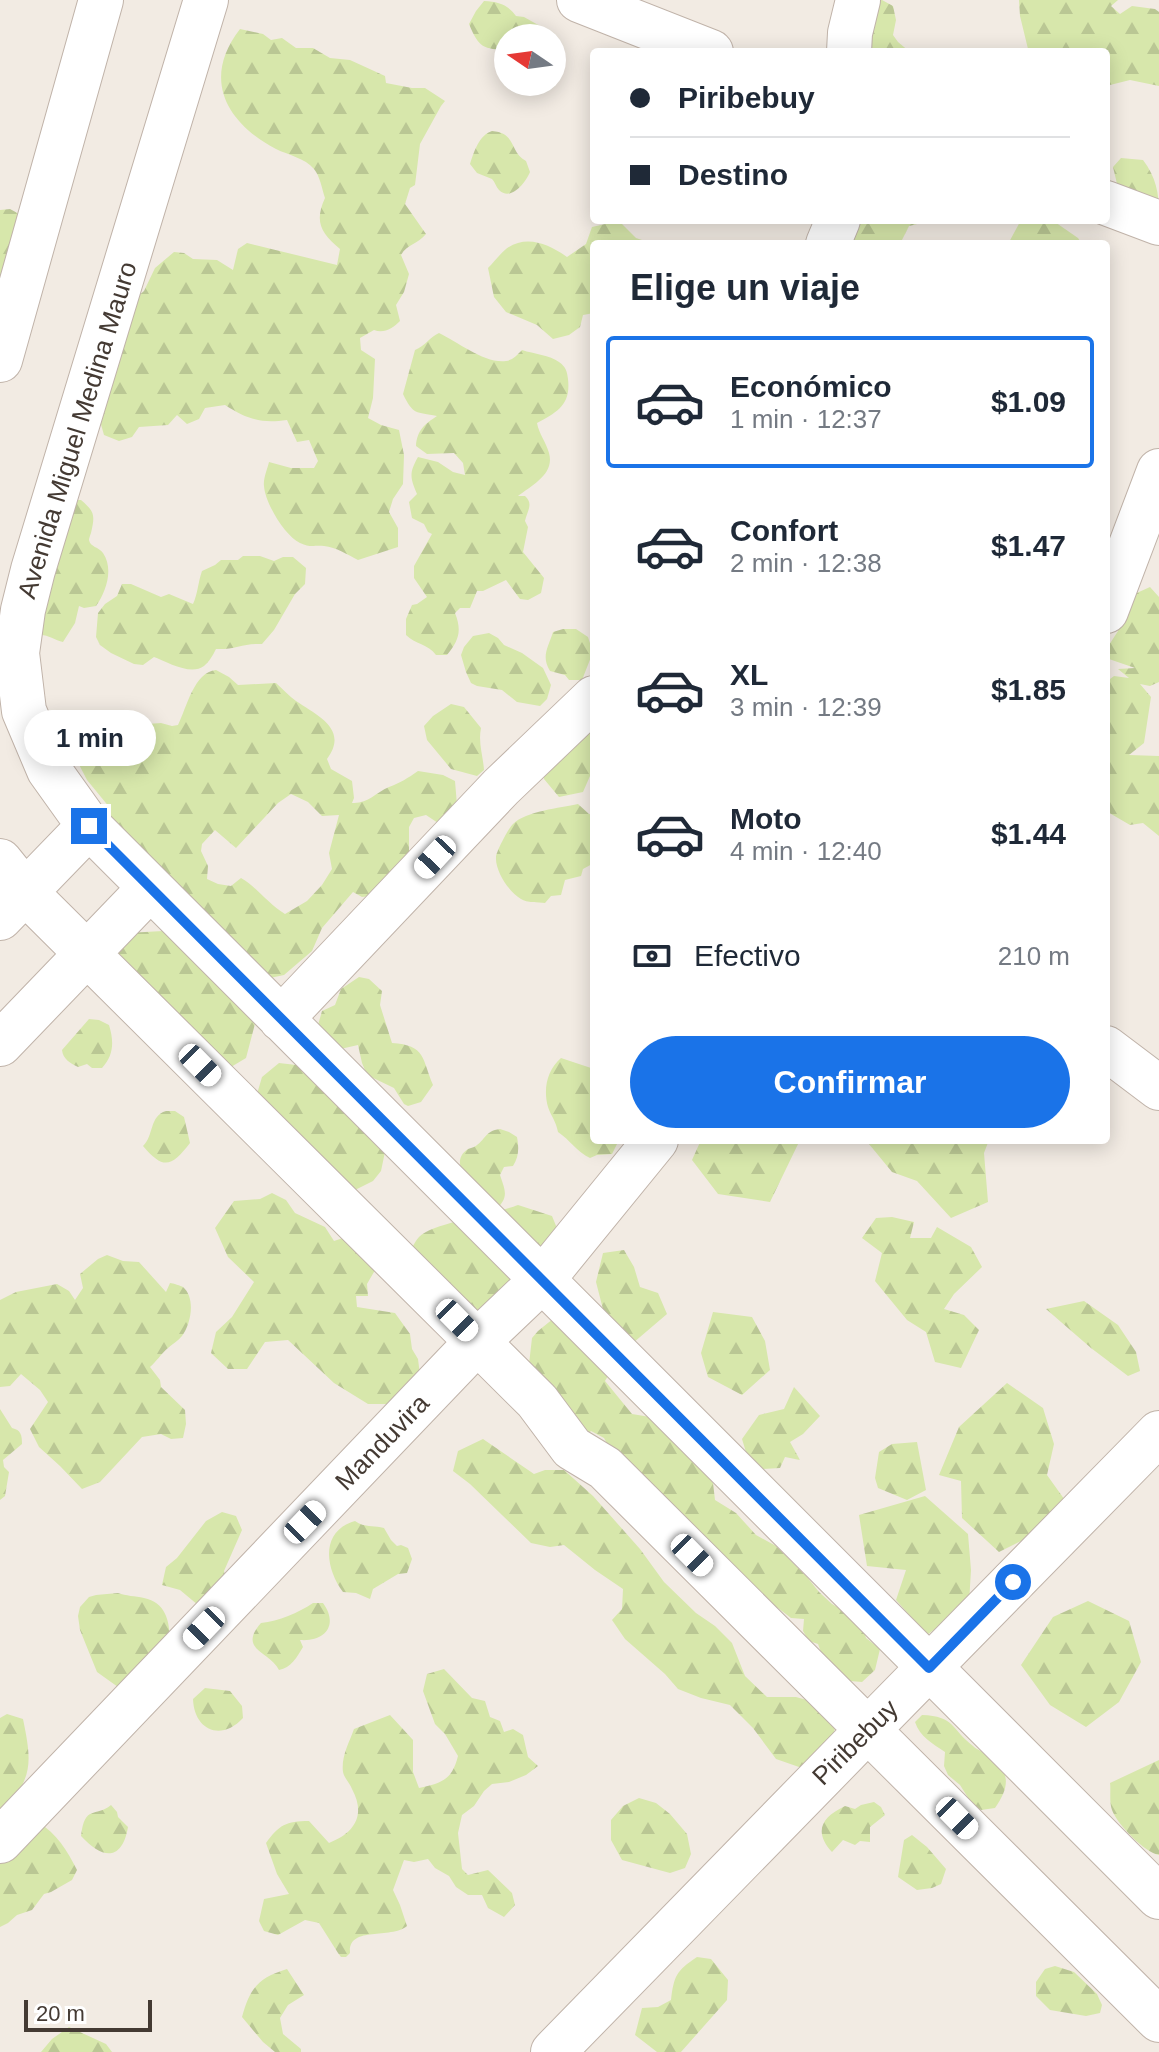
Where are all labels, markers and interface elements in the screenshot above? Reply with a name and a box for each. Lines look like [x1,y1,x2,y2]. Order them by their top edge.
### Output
north arrow [494,24,566,96]
map controls [494,24,566,96]
text: Piribebuy [678,81,815,114]
text: Destino [678,158,788,191]
street label: Avenida Miguel Medina Mauro [11,258,143,602]
text: Elige un viaje [630,267,860,308]
icon: car [634,366,706,438]
text: Económico [730,370,892,403]
text: $1.09 [991,385,1066,418]
text: 1 min · 12:37 [730,404,882,434]
icon: car [634,510,706,582]
text: Confort [730,514,838,547]
text: $1.47 [991,529,1066,562]
text: 2 min · 12:38 [730,548,882,578]
icon: car [634,654,706,726]
text: XL [730,658,768,691]
text: $1.85 [991,673,1066,706]
text: 3 min · 12:39 [730,692,882,722]
callout: 1 min [23,710,155,766]
text: 1 min [56,723,124,753]
icon: car [634,798,706,870]
text: Moto [730,802,802,835]
route end [71,808,107,844]
text: $1.44 [991,817,1066,850]
car [410,831,460,883]
text: 4 min · 12:40 [730,836,882,866]
icon: cash [630,934,674,978]
text: Efectivo [694,939,801,972]
text: 210 m [998,941,1070,971]
button: Confirmar [630,1036,1070,1128]
car [175,1040,225,1090]
car [432,1295,482,1345]
street label: Manduvira [329,1388,435,1496]
car [280,1496,330,1548]
car [667,1530,717,1580]
route start [995,1564,1031,1600]
car [179,1602,229,1654]
street label: Piribebuy [806,1693,904,1791]
car [932,1793,982,1843]
scale bar [24,1996,152,2032]
text: 20 m [36,2001,85,2026]

